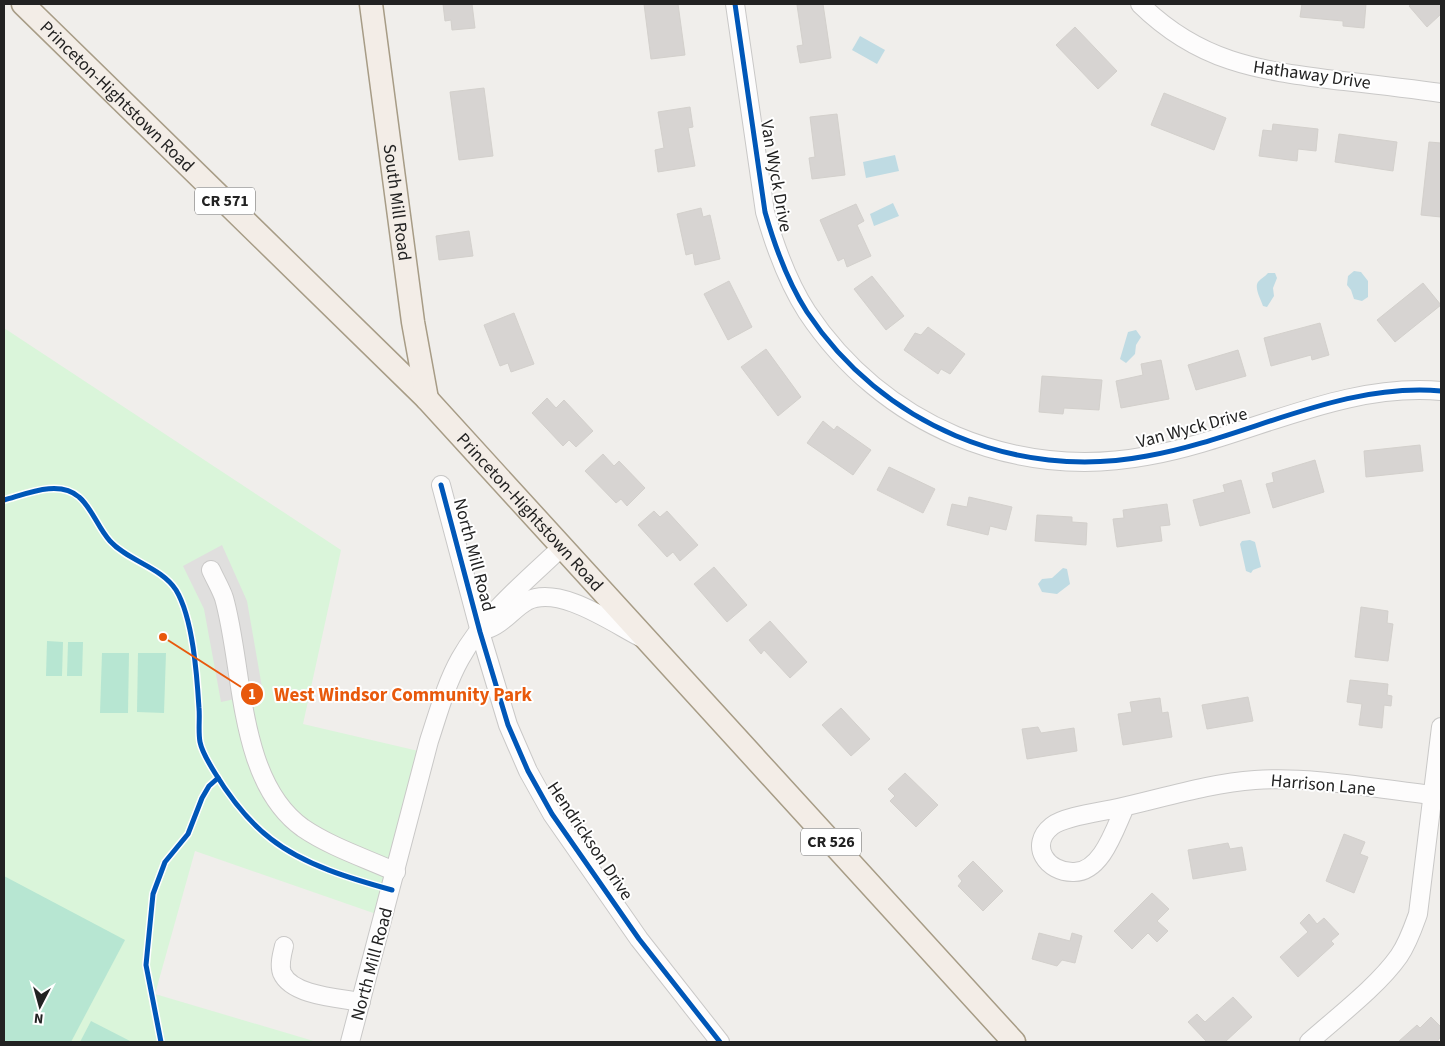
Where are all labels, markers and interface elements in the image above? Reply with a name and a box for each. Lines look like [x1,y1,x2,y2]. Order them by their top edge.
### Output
street label: Princeton-Hightstown Road [35,15,200,178]
street label: Hathaway Drive [1252,54,1372,96]
street label: Van Wyck Drive [754,118,798,234]
street label: South Mill Road [377,142,417,262]
road number: CR 571 [195,188,255,215]
street label: Van Wyck Drive [1134,401,1250,455]
street label: Princeton-Hightstown Road [451,427,609,597]
street label: North Mill Road [447,496,501,614]
callout: West Windsor Community Park [239,677,542,711]
text: West Windsor Community Park [274,682,533,709]
text: 1 [248,684,256,705]
street label: Harrison Lane [1270,768,1376,802]
street label: Hendrickson Drive [541,777,639,905]
road number: CR 526 [801,829,861,856]
street label: North Mill Road [345,905,399,1023]
north arrow [15,981,65,1031]
text: N [33,1008,44,1028]

